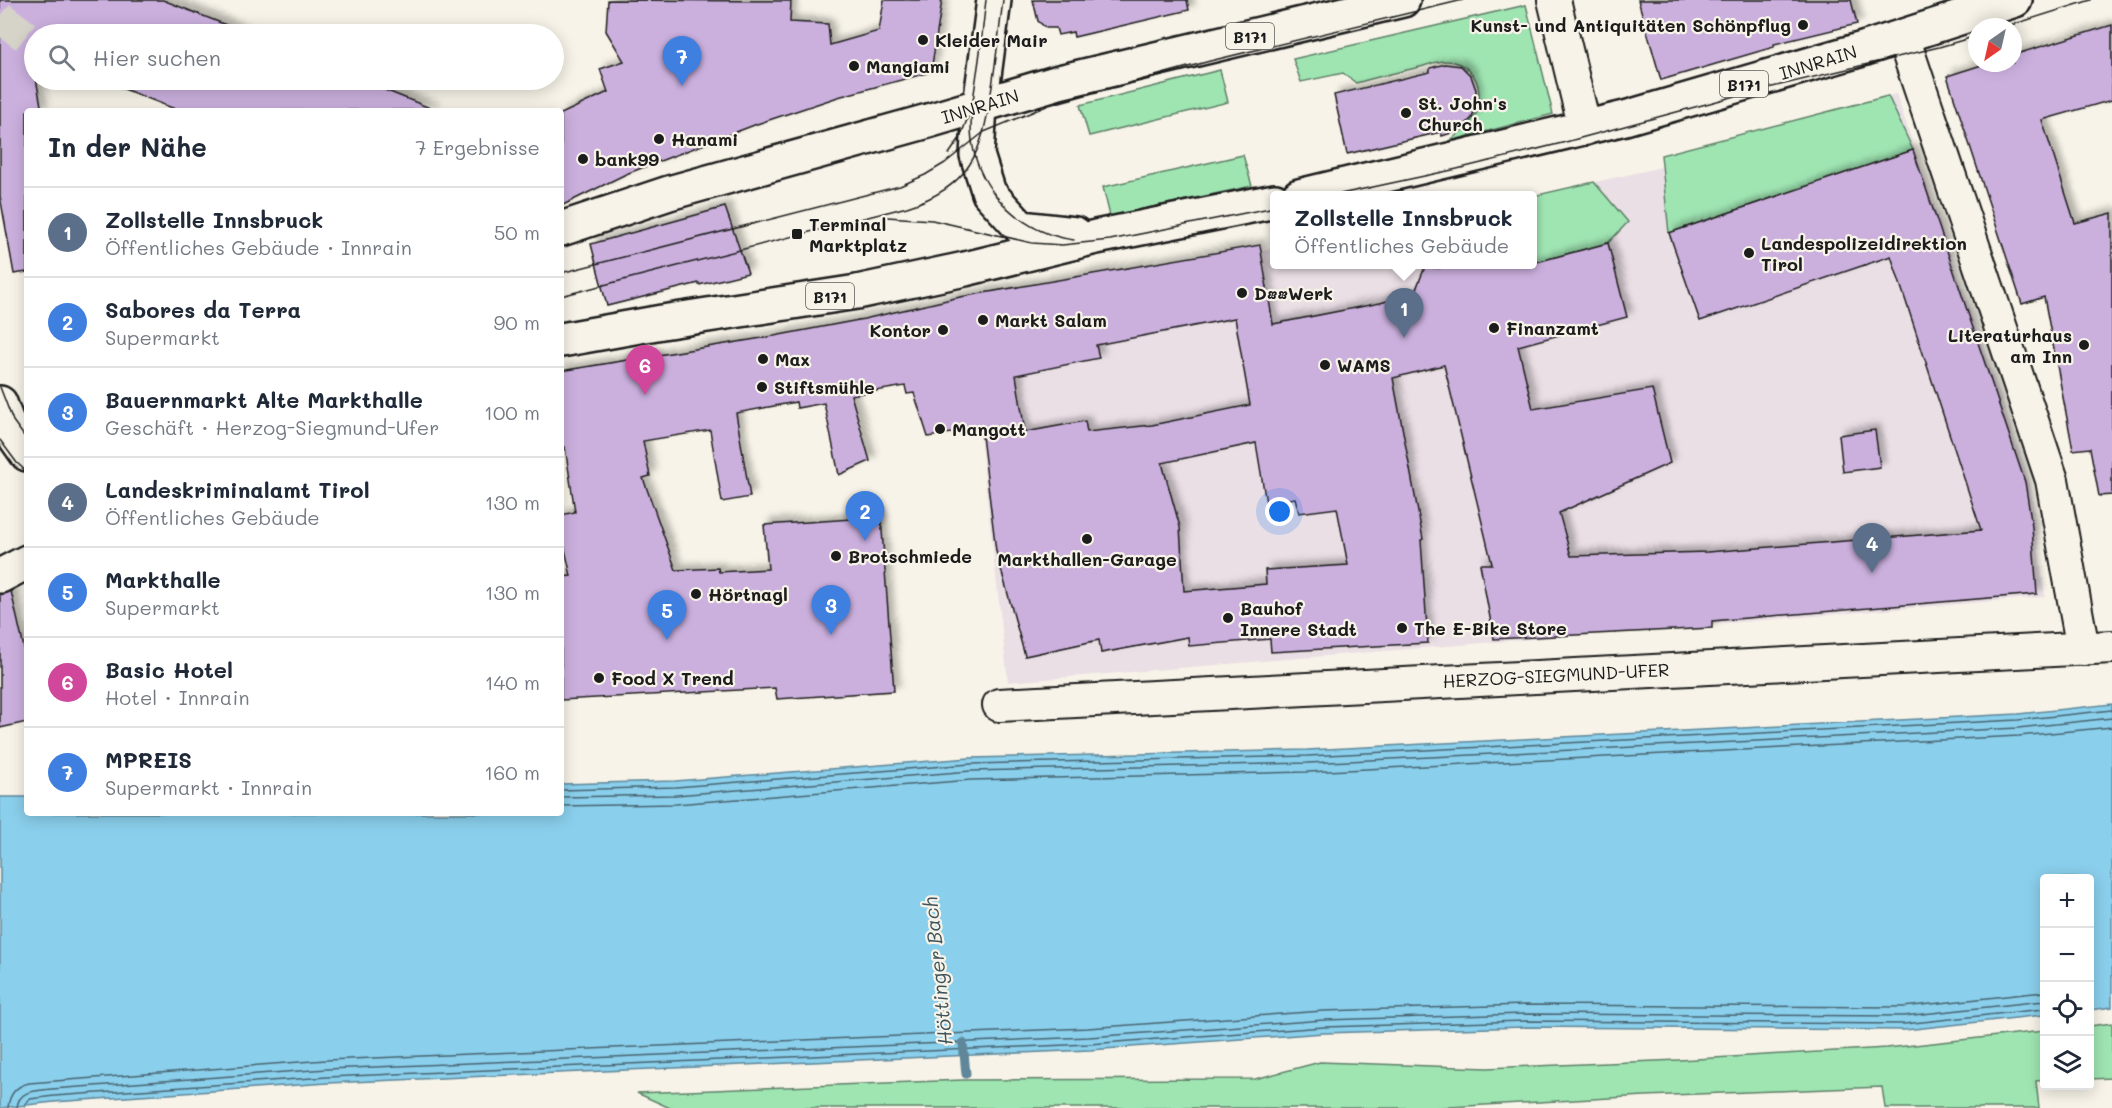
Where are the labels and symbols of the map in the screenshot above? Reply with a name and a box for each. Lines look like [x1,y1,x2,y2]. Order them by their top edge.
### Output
place label: Kunst- und Antiquitäten Schönpflug [1471,13,1791,37]
marker: Kunst- und Antiquitäten Schönpflug [1796,18,1810,32]
north arrow [1968,18,2022,72]
road number: B171 [1226,23,1274,49]
place label: Kleider Mair [935,28,1048,52]
marker: Kleider Mair [916,33,930,47]
pin: 7 [662,36,702,86]
street label: INNRAIN [1776,39,1860,85]
place label: Mangiami [866,54,950,78]
marker: Mangiami [847,59,861,73]
road number: B171 [1720,71,1768,97]
street label: INNRAIN [938,83,1022,129]
place label: St. John's Church [1418,91,1507,136]
marker: St. John's Church [1399,106,1413,120]
place label: Hanami [671,127,738,151]
marker: Hanami [652,132,666,146]
place label: bank99 [595,147,659,171]
marker: bank99 [576,152,590,166]
place label: Terminal Marktplatz [809,212,907,257]
marker: Terminal Marktplatz [790,227,804,241]
place label: Landespolizeidirektion Tirol [1761,231,1967,276]
marker: Landespolizeidirektion Tirol [1742,246,1756,260]
place label: D••Werk [1254,281,1333,305]
road number: B171 [806,283,854,309]
marker: D••Werk [1235,286,1249,300]
pin: 1 [1384,288,1424,338]
place label: Markt Salam [995,308,1107,332]
marker: Markt Salam [976,313,990,327]
place label: Finanzamt [1506,316,1599,340]
place label: Kontor [870,318,931,342]
marker: Finanzamt [1487,321,1501,335]
marker: Kontor [936,323,950,337]
place label: Literaturhaus am Inn [1948,323,2072,368]
marker: Literaturhaus am Inn [2077,338,2091,352]
pin: 6 [626,346,664,395]
place label: Max [775,347,810,371]
marker: Max [756,352,770,366]
place label: WAMS [1337,353,1391,377]
marker: WAMS [1318,358,1332,372]
place label: Stiftsmühle [774,375,875,399]
marker: Stiftsmühle [755,380,769,394]
place label: Mangott [952,417,1026,441]
marker: Mangott [933,422,947,436]
pin: 2 [846,492,884,541]
your location [1265,497,1294,526]
pin: 4 [1852,524,1892,573]
marker: Markthallen-Garage [1080,532,1094,546]
place label: Brotschmiede [848,544,972,568]
place label: Markthallen-Garage [997,547,1177,571]
marker: Brotschmiede [829,549,843,563]
place label: Hörtnagl [708,582,788,606]
pin: 3 [812,586,850,635]
marker: Hörtnagl [689,587,703,601]
pin: 5 [648,590,686,640]
place label: Bauhof Innere Stadt [1240,596,1357,641]
marker: Bauhof Innere Stadt [1221,611,1235,625]
place label: The E-Bike Store [1414,616,1567,640]
marker: The E-Bike Store [1395,621,1409,635]
street label: HERZOG-SIEGMUND-UFER [1442,657,1670,693]
place label: Food X Trend [611,666,734,690]
marker: Food X Trend [592,671,606,685]
water label: Höttinger Bach [916,895,958,1047]

